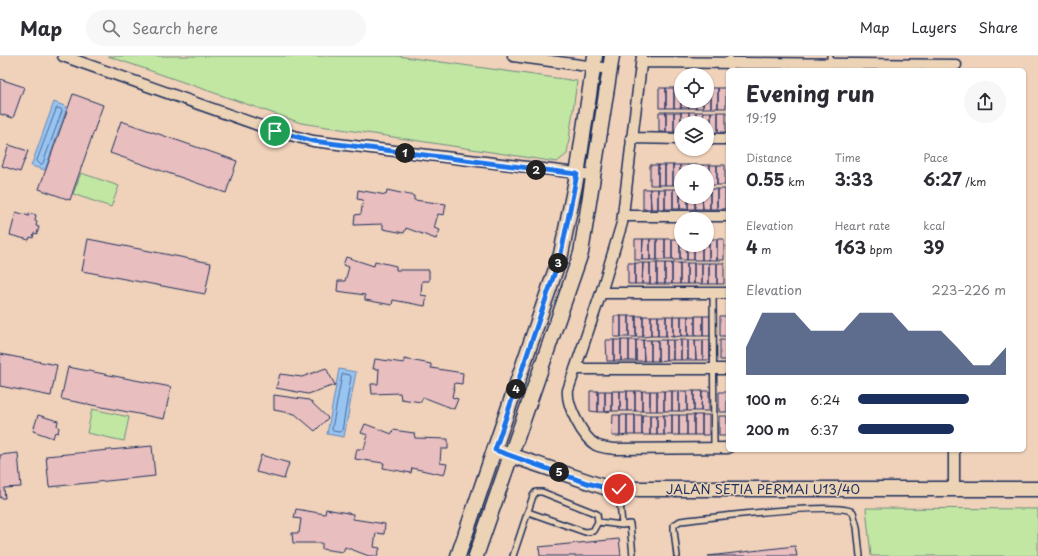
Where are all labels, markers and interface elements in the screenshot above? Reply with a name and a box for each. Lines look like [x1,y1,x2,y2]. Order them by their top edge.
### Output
search box [86,10,366,46]
text: Map [20,14,62,42]
text: Search here [132,16,218,39]
icon: search [100,17,122,39]
text: Map [860,17,890,38]
text: Layers [912,17,957,38]
text: Share [979,17,1018,38]
map controls [674,68,714,252]
button: locate [674,68,714,108]
text: Evening run [746,76,875,109]
button: share [964,81,1006,123]
text: 19:19 [746,108,777,127]
pin [258,114,292,148]
button: layers [674,116,714,156]
icon: arrive [264,120,286,142]
pin: 1 [395,143,415,163]
text: 1 [402,144,408,161]
text: Distance [746,149,792,166]
text: Time [835,149,861,166]
text: Pace [923,149,948,166]
pin: 2 [526,160,546,180]
text: 2 [532,161,540,178]
button: + [674,164,714,204]
text: 0.55 [746,166,785,192]
text: 3:33 [835,166,873,192]
text: 6:27 [923,166,962,192]
text: km [785,173,805,190]
text: /km [962,173,986,190]
button: − [674,212,714,252]
text: Elevation [746,217,793,234]
text: Heart rate [835,217,890,234]
text: kcal [923,217,945,234]
text: 4 [746,234,758,260]
text: 163 [835,234,866,260]
text: 39 [923,234,944,260]
text: m [758,241,771,258]
text: bpm [866,241,893,258]
pin: 3 [548,253,568,273]
text: 3 [554,254,562,271]
text: Elevation [746,280,802,299]
text: 223–226 m [932,280,1006,299]
pin: 4 [506,379,526,399]
text: 4 [512,380,520,397]
text: 100 m [746,390,787,409]
text: 6:24 [810,390,840,409]
text: 200 m [746,420,790,439]
text: 6:37 [810,420,838,439]
pin: 5 [549,462,569,482]
text: 5 [555,463,563,480]
pin [602,472,636,506]
icon: check [608,478,630,500]
street label: JALAN SETIA PERMAI U13/40 [666,479,860,498]

